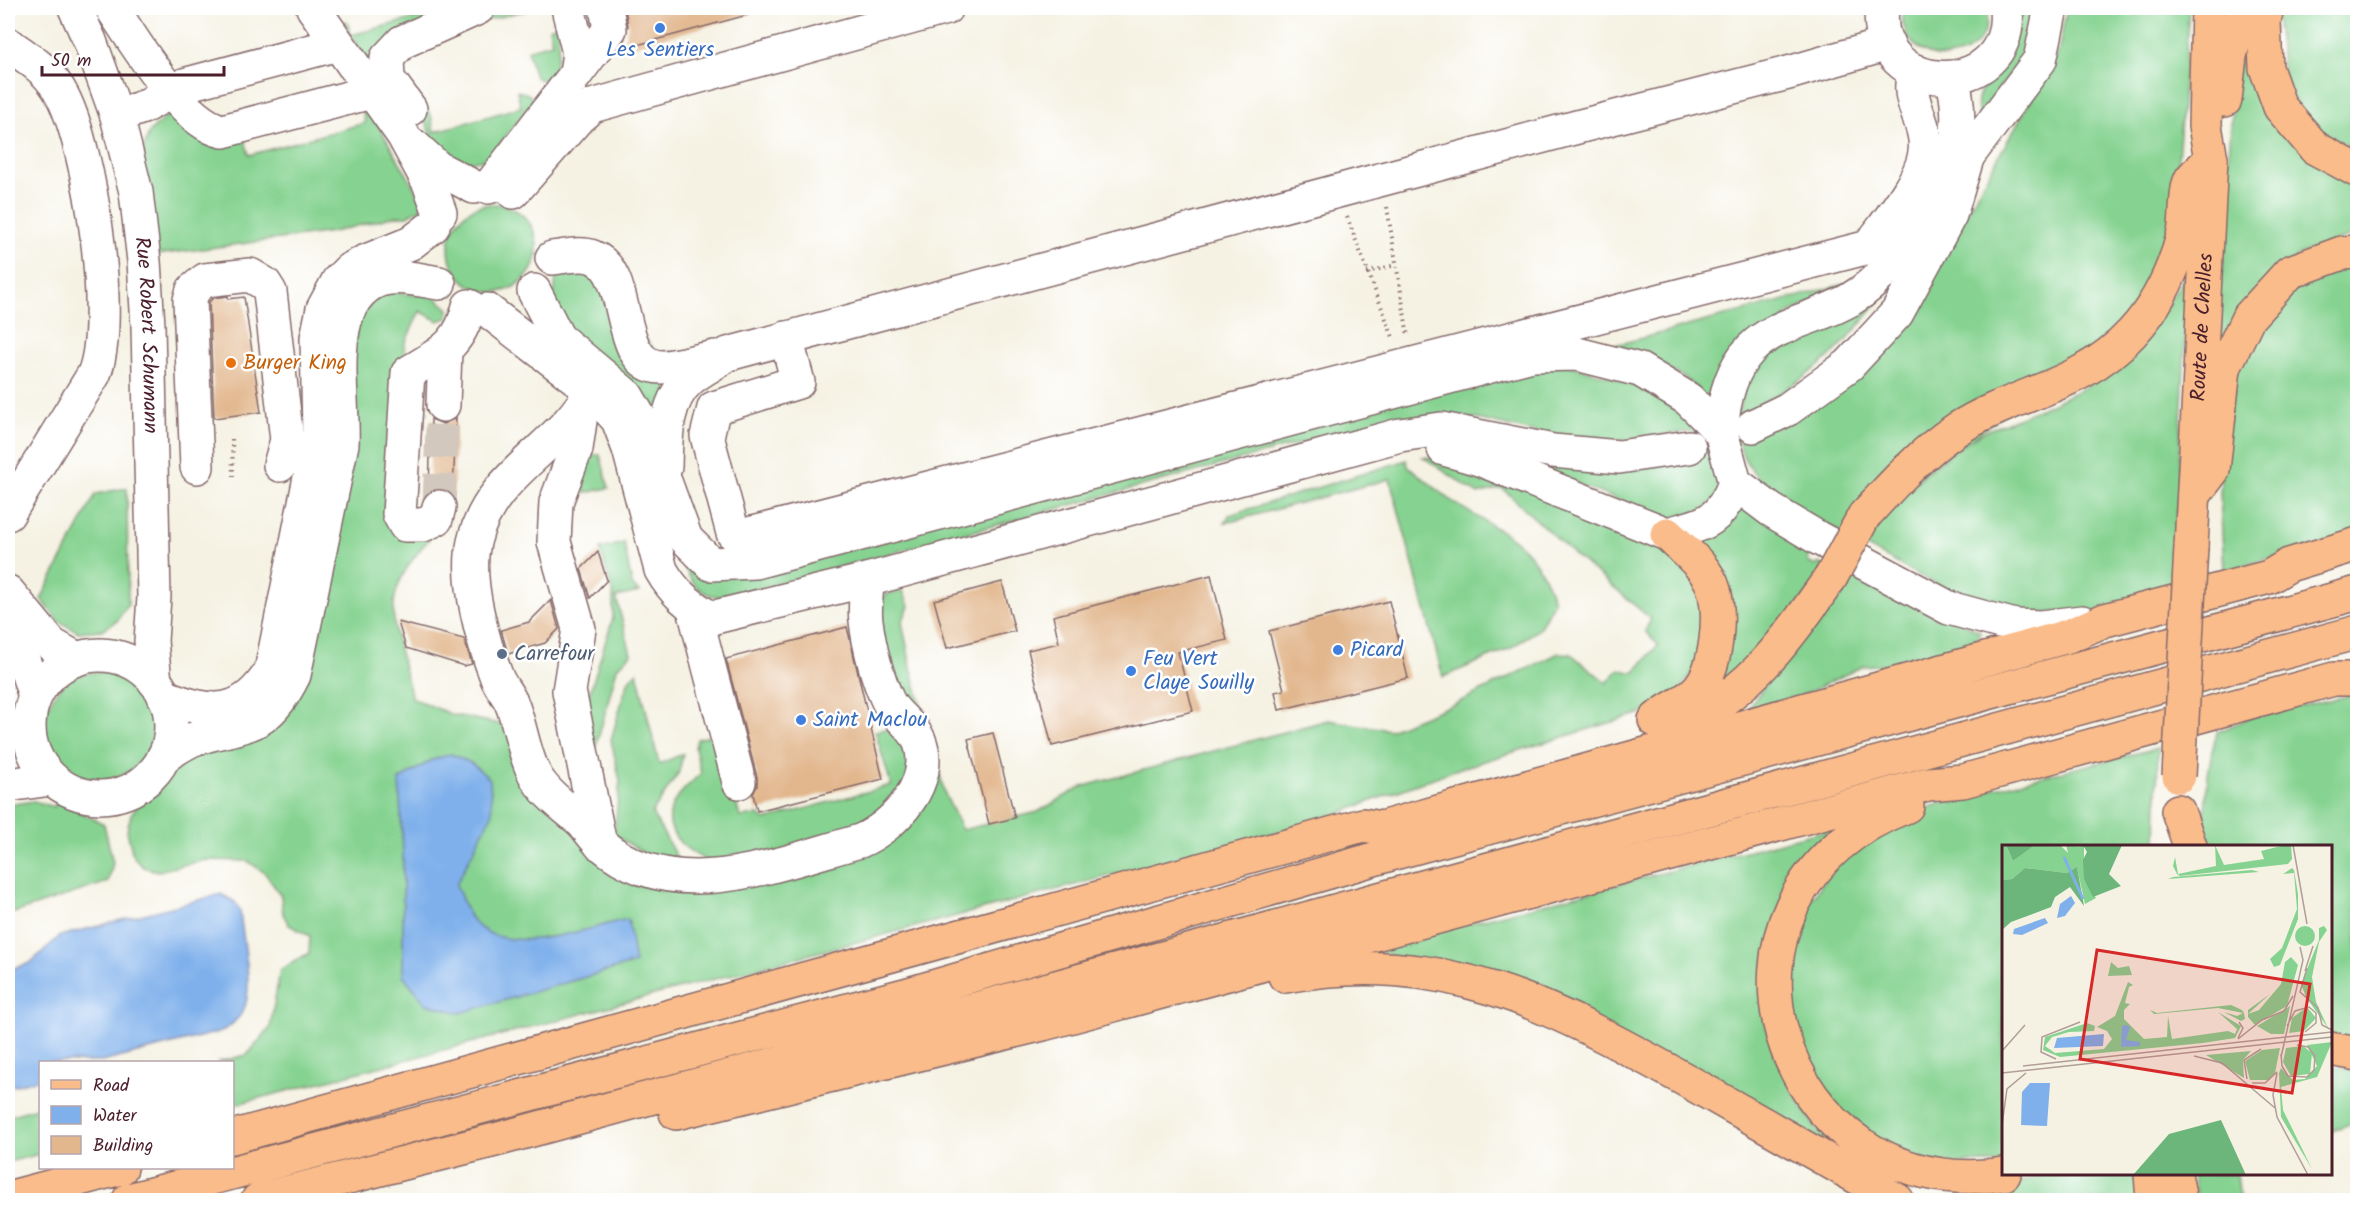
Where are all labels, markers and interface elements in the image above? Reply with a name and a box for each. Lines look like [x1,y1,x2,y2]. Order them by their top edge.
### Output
marker: Les Sentiers [653,21,667,35]
place label: Les Sentiers [606,34,714,67]
scale bar [42,39,224,77]
text: 50 m [51,47,91,76]
street label: Rue Robert Schumann [125,235,167,434]
street label: Route de Chelles [2182,252,2223,402]
place label: Burger King [243,347,347,380]
marker: Burger King [224,356,238,370]
place label: Picard [1350,634,1404,667]
place label: Carrefour [514,638,595,671]
place label: Feu Vert Claye Souilly [1143,643,1254,700]
marker: Picard [1331,643,1345,657]
marker: Carrefour [495,647,509,661]
marker: Feu Vert Claye Souilly [1124,664,1138,678]
place label: Saint Maclou [813,704,927,737]
marker: Saint Maclou [794,713,808,727]
inset map [2002,845,2332,1175]
legend [39,1061,234,1169]
text: Road [93,1072,130,1101]
text: Water [93,1102,138,1131]
text: Building [93,1132,153,1161]

